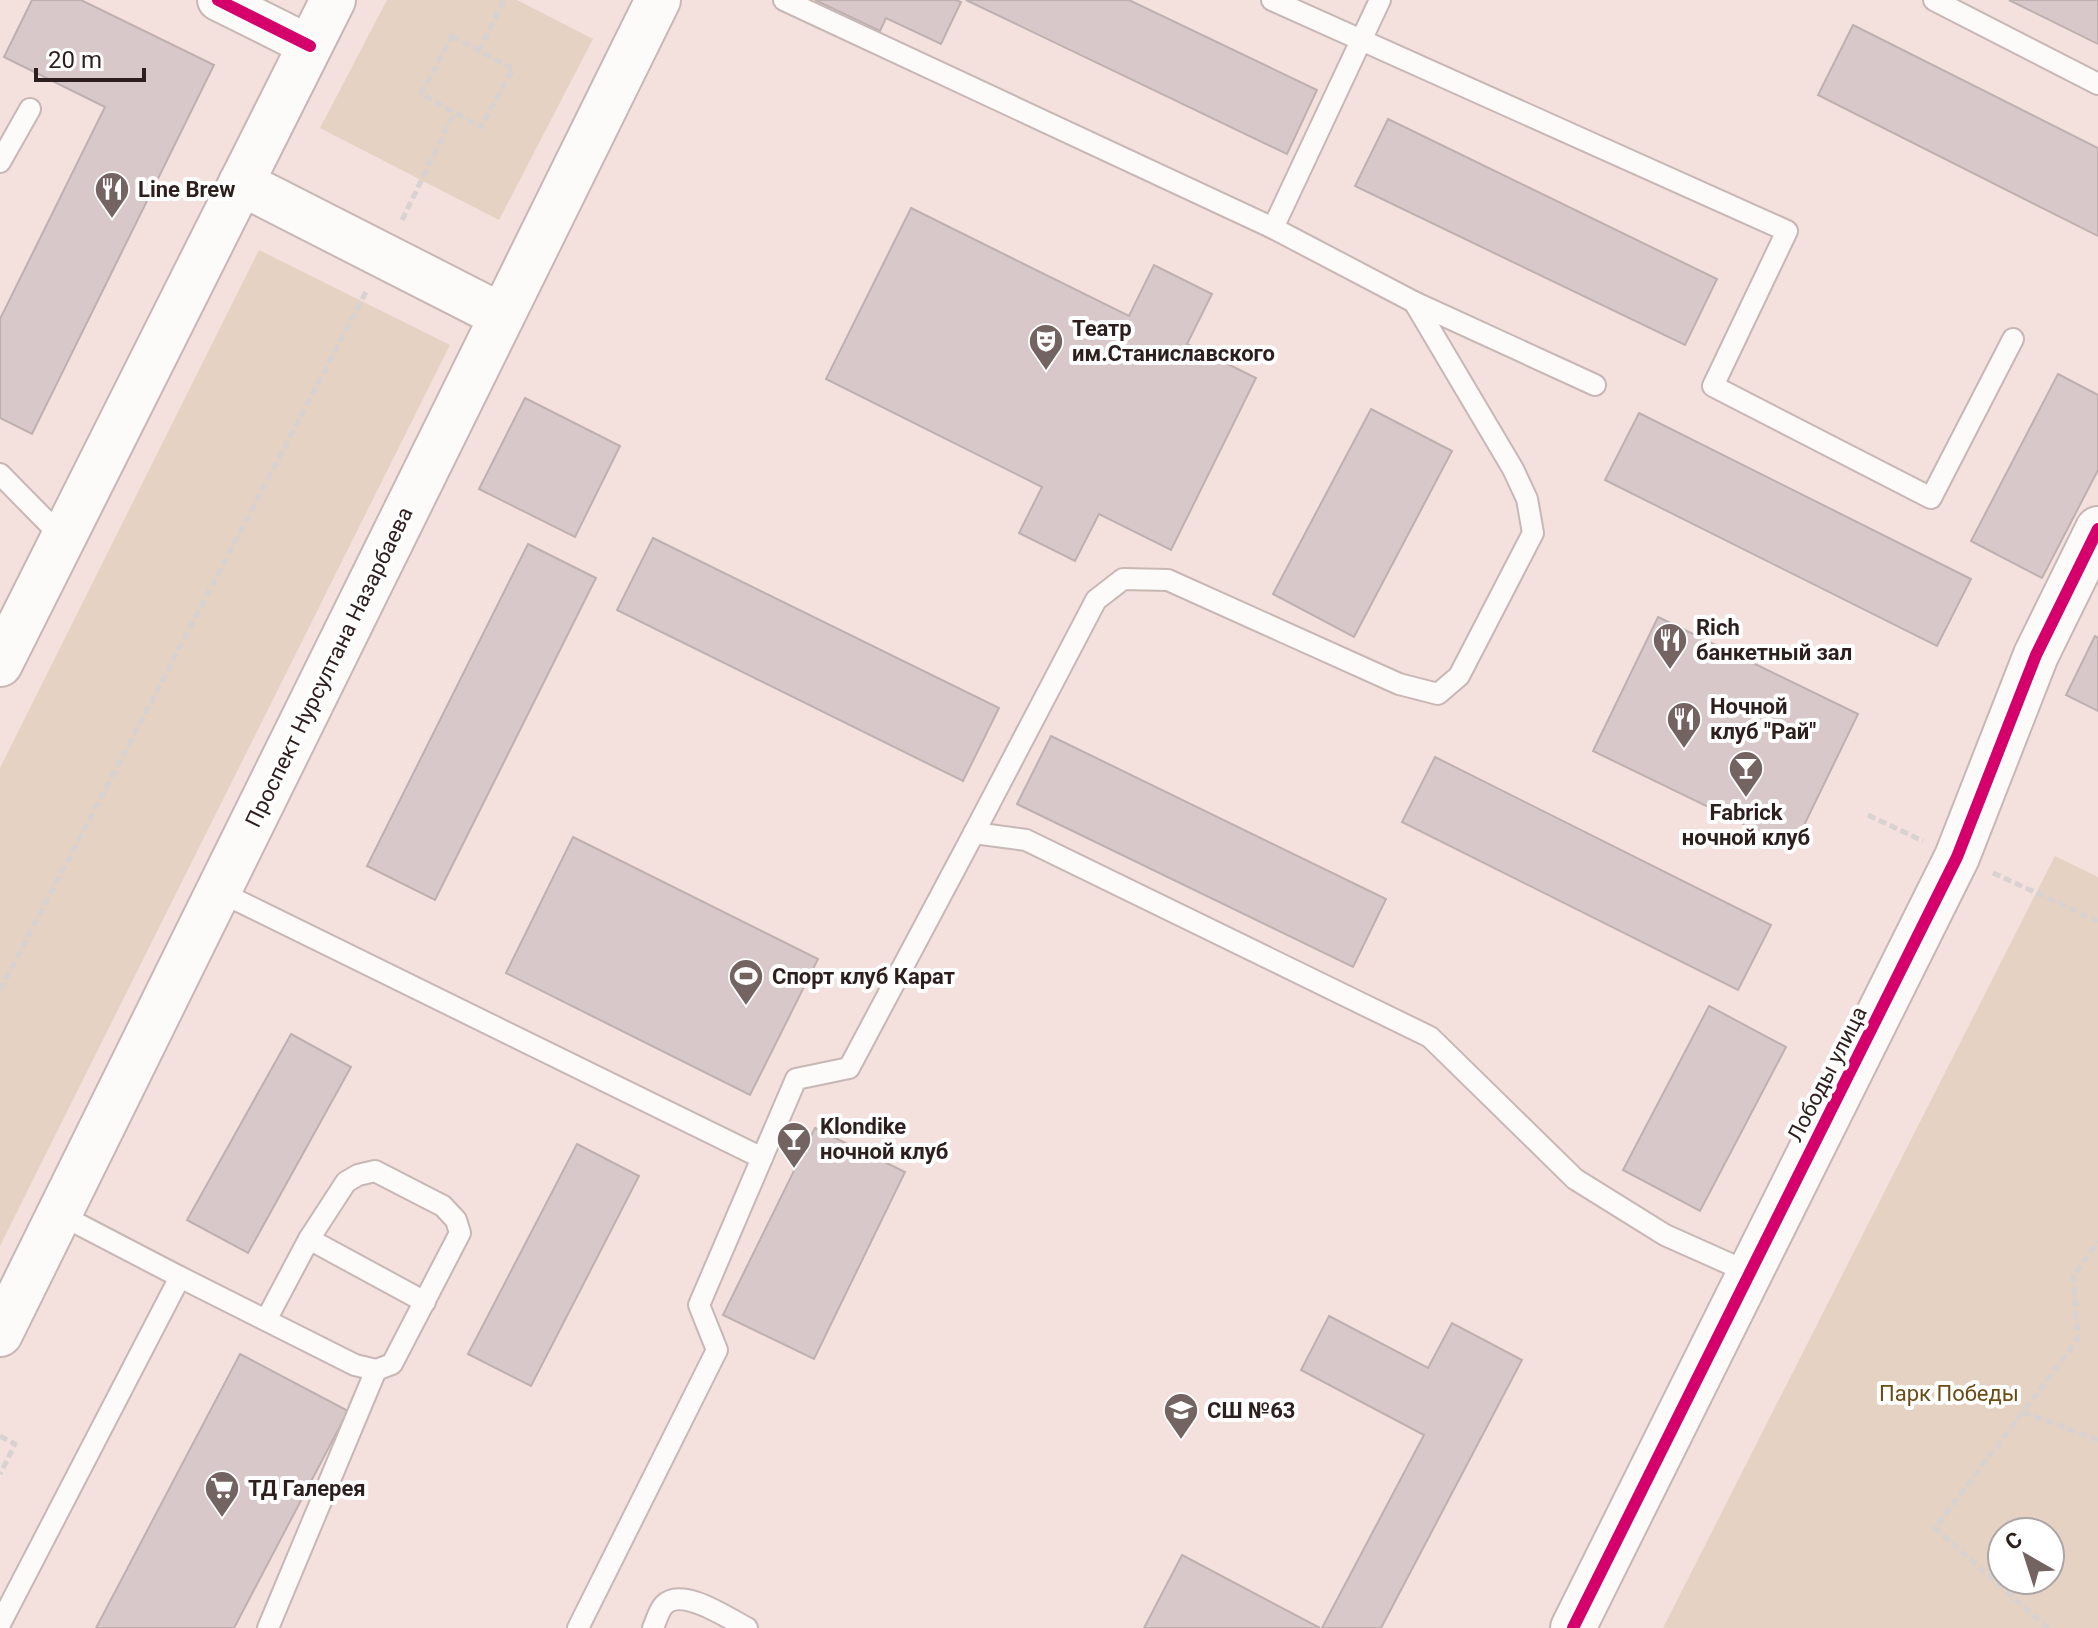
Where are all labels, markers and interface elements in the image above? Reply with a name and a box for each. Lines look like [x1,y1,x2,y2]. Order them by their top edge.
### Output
scale bar [36,32,144,82]
text: 20 m [48,46,102,74]
restaurant icon: Line Brew [93,170,131,220]
place label: Line Brew [138,177,235,202]
place label: Театр им.Станиславского [1072,316,1275,366]
theatre icon: Театр им.Станиславского [1027,322,1065,372]
street label: Проспект Нурсултана Назарбаева [240,503,418,831]
place label: Rich банкетный зал [1696,615,1852,665]
restaurant icon: Rich банкетный зал [1651,621,1689,671]
place label: Ночной клуб "Рай" [1710,694,1816,744]
restaurant icon: Ночной клуб "Рай" [1665,700,1703,750]
bar icon: Fabrick ночной клуб [1727,749,1765,799]
place label: Fabrick ночной клуб [1682,800,1810,850]
sports icon: Спорт клуб Карат [727,957,765,1007]
place label: Спорт клуб Карат [772,964,955,989]
street label: Лободы улица [1782,1002,1872,1146]
place label: Klondike ночной клуб [820,1114,948,1164]
bar icon: Klondike ночной клуб [775,1120,813,1170]
park label: Парк Победы [1879,1381,2019,1406]
school or university icon: СШ №63 [1162,1391,1200,1441]
place label: СШ №63 [1207,1398,1295,1423]
supermarket icon: ТД Галерея [203,1469,241,1519]
place label: ТД Галерея [248,1476,366,1501]
north arrow [1986,1516,2066,1596]
text: С [2000,1527,2027,1555]

